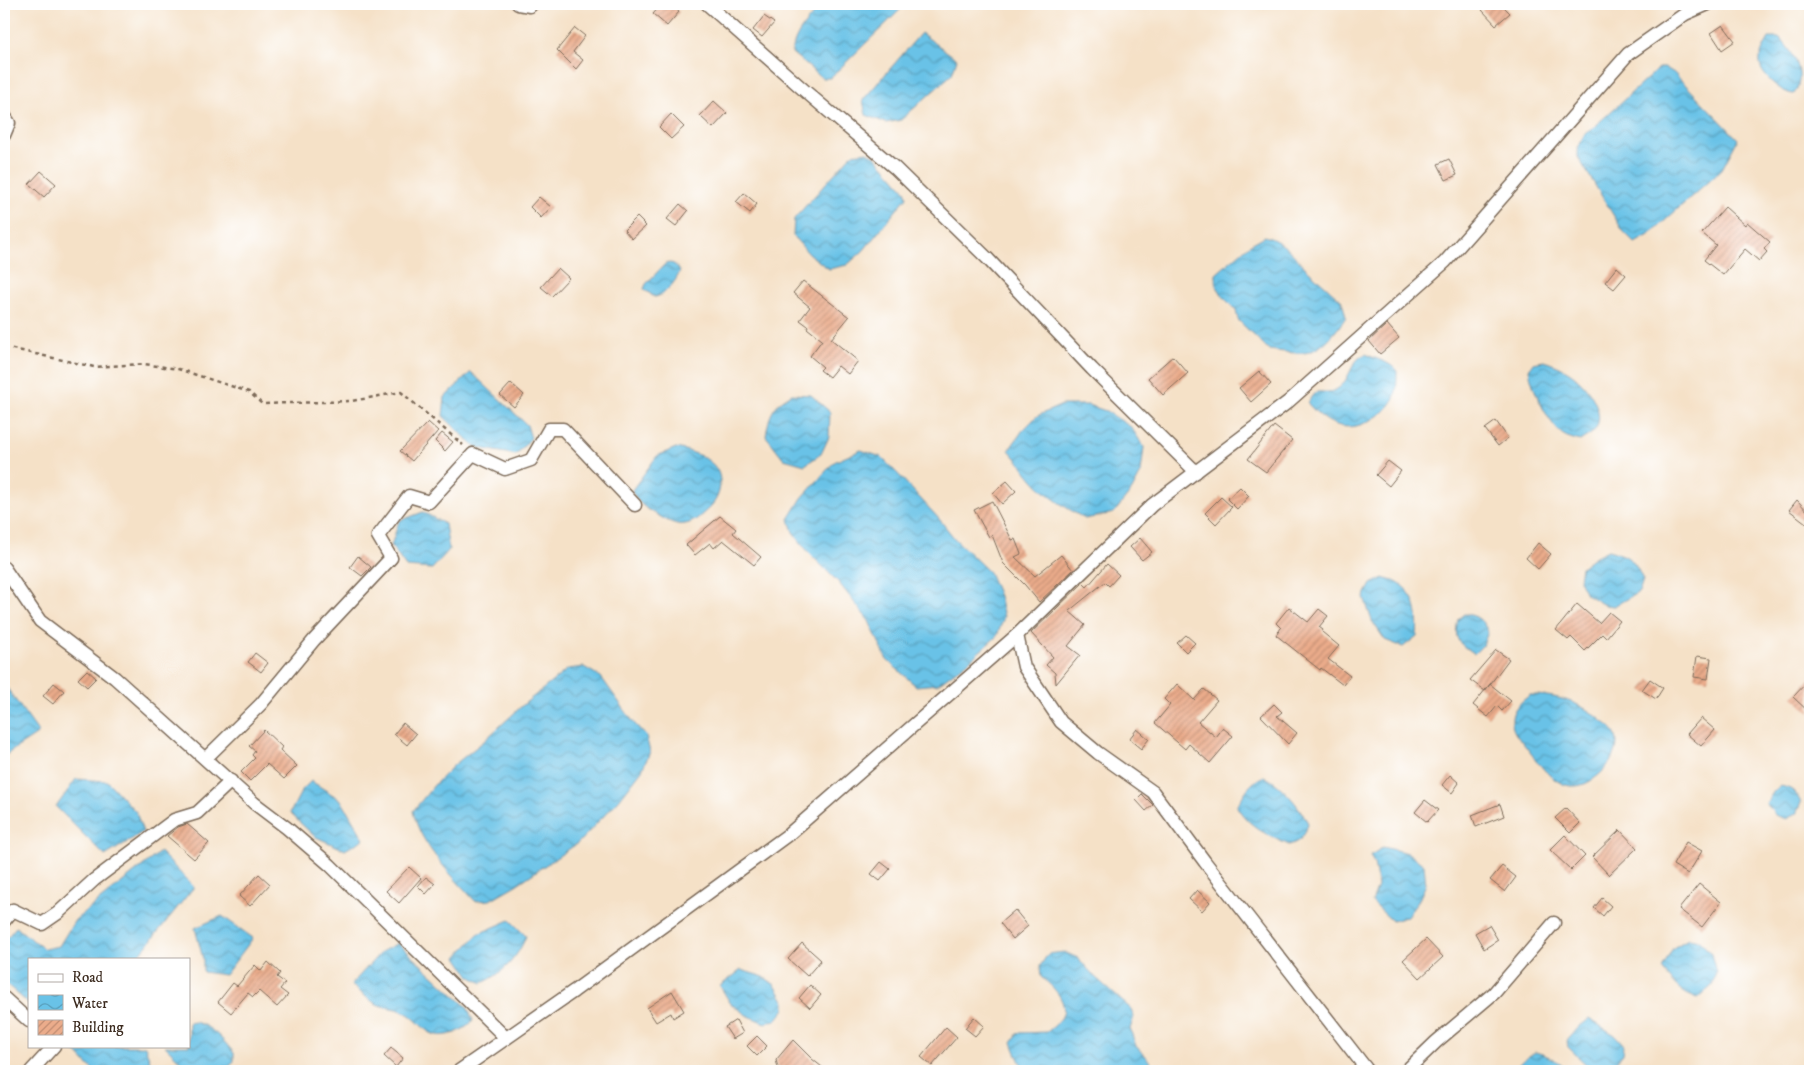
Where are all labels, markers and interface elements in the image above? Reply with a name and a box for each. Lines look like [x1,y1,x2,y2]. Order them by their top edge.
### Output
legend [28,958,190,1048]
text: Road [72,968,104,987]
text: Water [71,994,108,1013]
text: Building [72,1018,124,1037]

